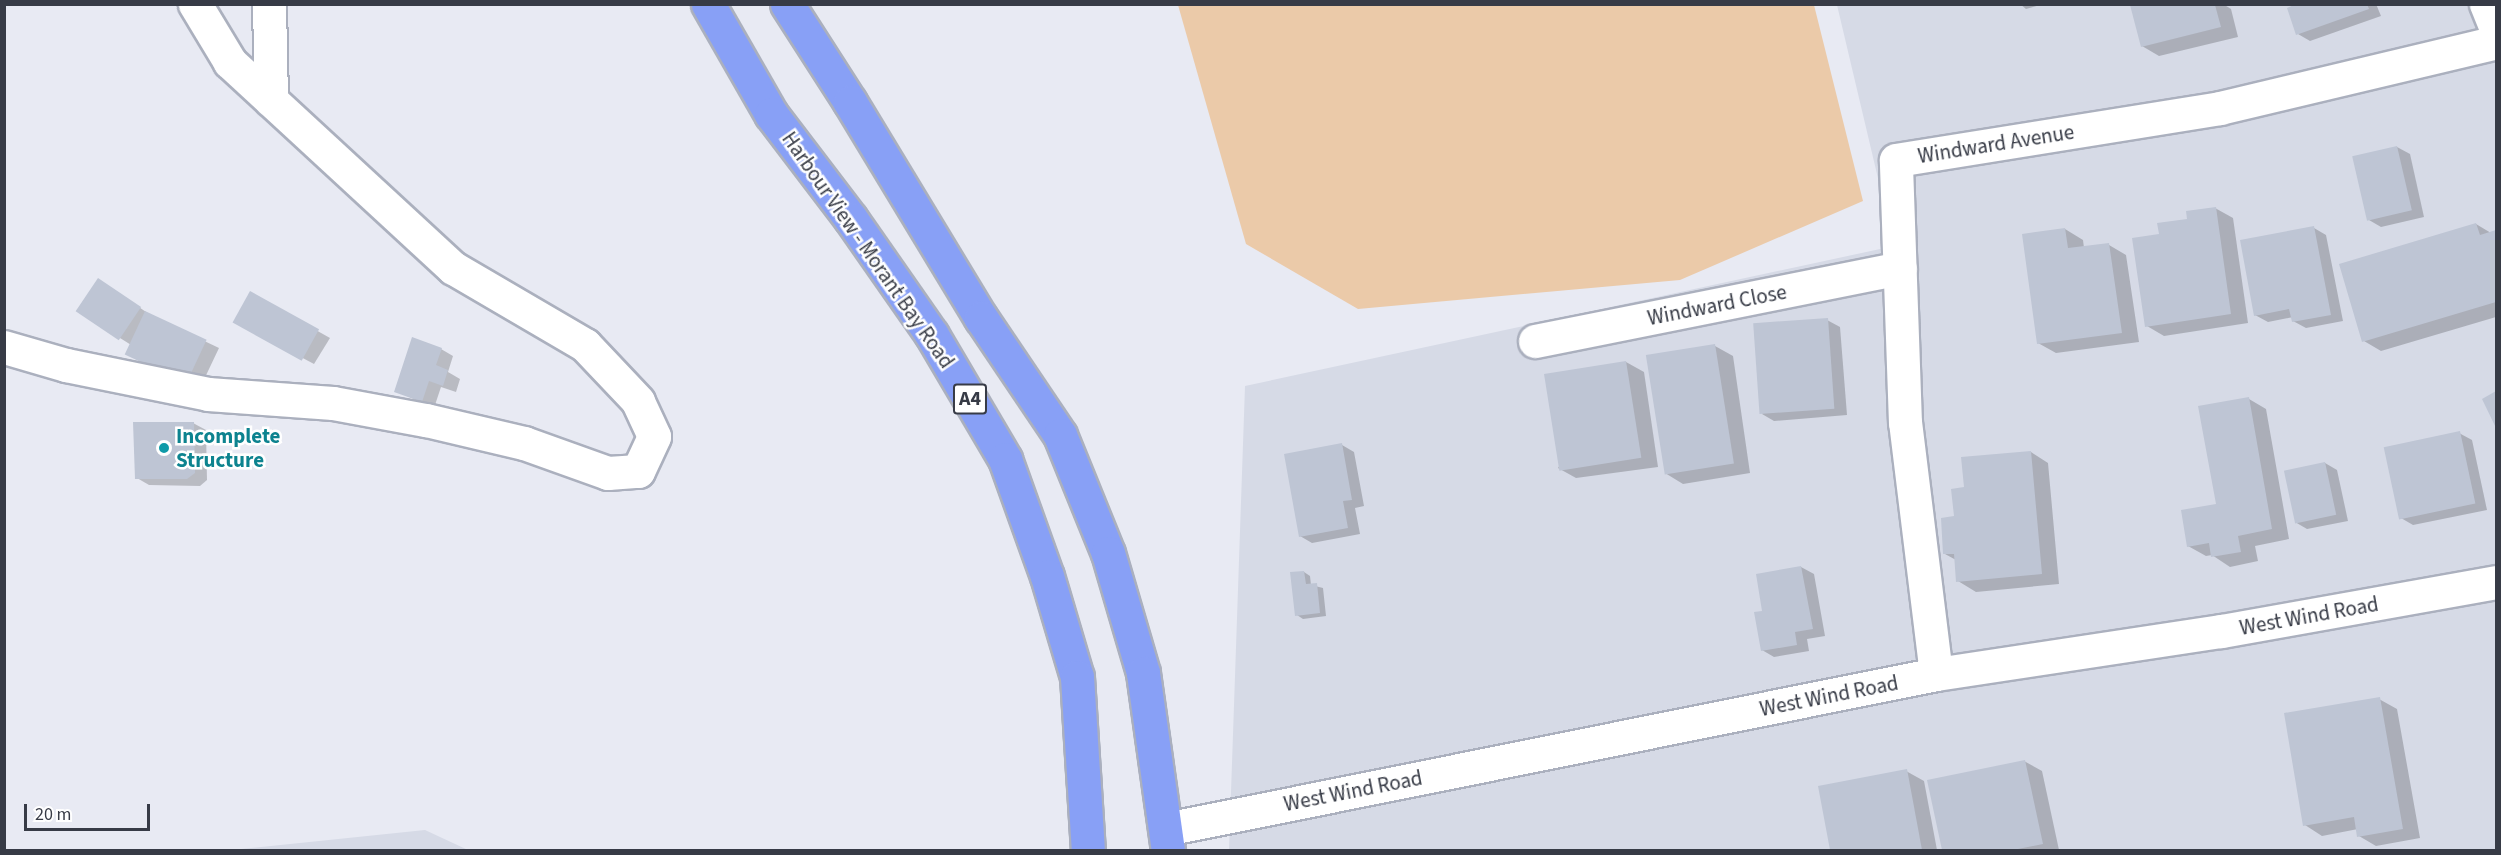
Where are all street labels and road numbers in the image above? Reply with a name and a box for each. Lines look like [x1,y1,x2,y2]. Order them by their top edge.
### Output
street label: Windward Avenue [1916,119,2076,169]
street label: Harbour View - Morant Bay Road [777,127,959,373]
street label: Windward Close [1645,279,1789,331]
road number: A4 [952,382,988,416]
street label: West Wind Road [2238,591,2380,641]
street label: West Wind Road [1758,670,1900,722]
street label: West Wind Road [1282,765,1424,817]

